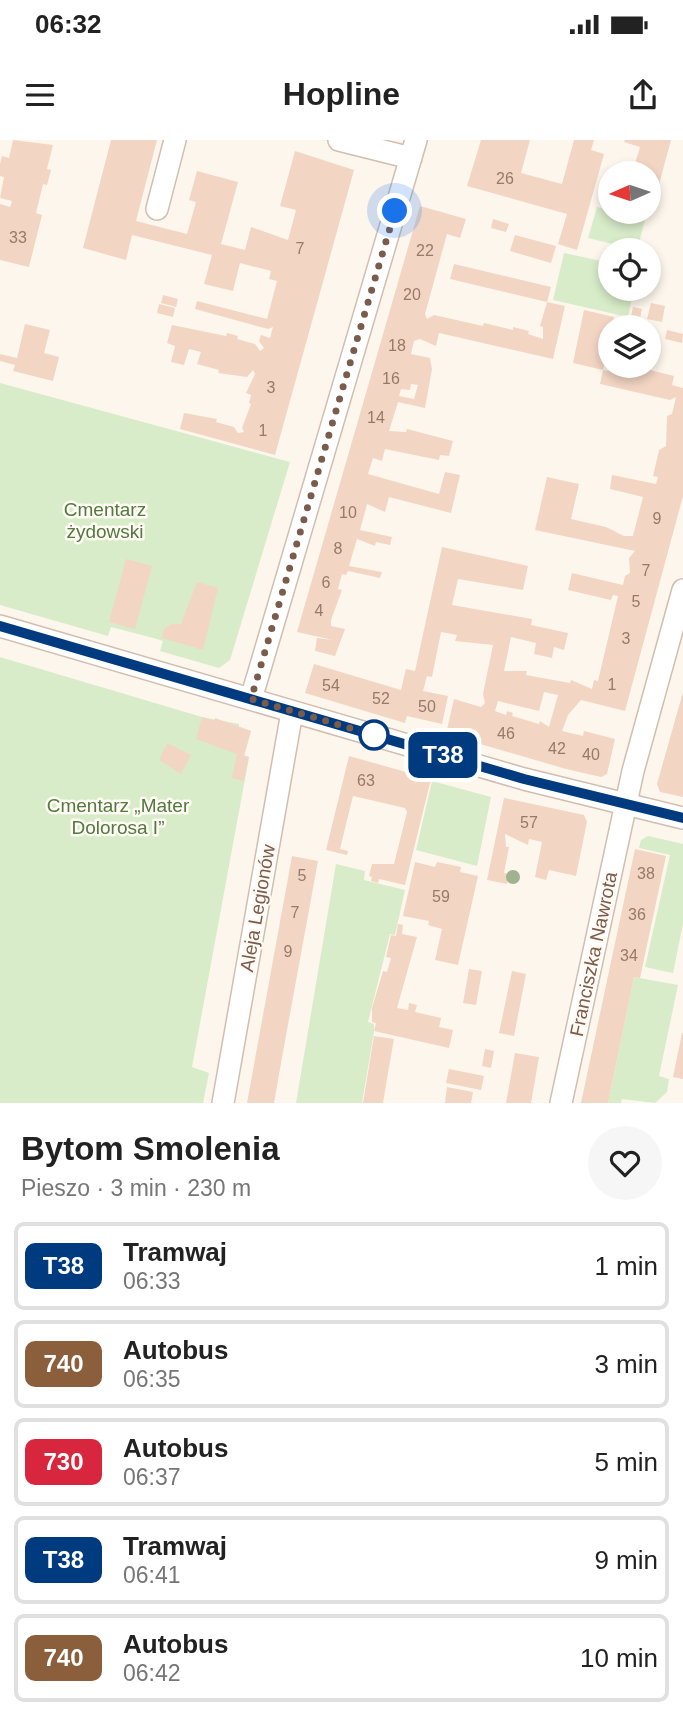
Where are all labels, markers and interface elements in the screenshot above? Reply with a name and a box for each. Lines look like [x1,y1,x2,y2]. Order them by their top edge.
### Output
text: 06:32 [35,9,102,39]
icon: menu [21,76,59,114]
text: Hopline [283,76,400,112]
icon: share [624,76,662,114]
north arrow [598,161,662,224]
map controls [598,161,661,378]
house number: 26 [496,170,514,187]
your location [377,193,412,228]
house number: 33 [9,229,27,246]
button: locate [598,238,661,301]
house number: 7 [296,240,305,257]
house number: 22 [416,242,434,259]
house number: 20 [403,286,421,303]
button: layers [598,315,661,378]
house number: 18 [388,337,406,354]
house number: 16 [382,370,400,387]
house number: 3 [267,379,276,396]
house number: 14 [367,409,385,426]
house number: 1 [259,422,268,439]
park label: Cmentarz żydowski [64,499,146,542]
house number: 10 [339,504,357,521]
house number: 9 [653,510,662,527]
house number: 8 [334,540,343,557]
house number: 7 [642,562,651,579]
house number: 6 [322,574,331,591]
house number: 5 [632,593,641,610]
house number: 4 [315,602,324,619]
house number: 3 [622,630,631,647]
house number: 1 [608,676,617,693]
house number: 54 [322,677,340,694]
house number: 52 [372,690,390,707]
house number: 50 [418,698,436,715]
unlabelled marker [359,720,389,750]
house number: 46 [497,725,515,742]
line badge: T38 [403,732,483,778]
house number: 42 [548,740,566,757]
text: T38 [422,741,464,768]
house number: 40 [582,746,600,763]
house number: 63 [357,772,375,789]
park label: Cmentarz „Mater Dolorosa I” [47,795,190,838]
house number: 57 [520,814,538,831]
street label: Aleja Legionów [236,843,279,973]
house number: 38 [637,865,655,882]
house number: 5 [298,867,307,884]
street label: Franciszka Nawrota [566,869,621,1038]
house number: 59 [432,888,450,905]
house number: 7 [291,904,300,921]
house number: 36 [628,906,646,923]
house number: 9 [284,943,293,960]
house number: 34 [620,947,638,964]
button: heart [588,1126,662,1200]
text: Bytom Smolenia [21,1130,280,1167]
text: Pieszo · 3 min · 230 m [21,1175,251,1201]
text: Tramwaj [123,1237,227,1267]
text: 1 min [594,1251,658,1281]
text: T38 [43,1252,84,1279]
text: 06:33 [123,1268,181,1294]
text: Autobus [123,1335,228,1365]
text: 3 min [594,1349,658,1379]
text: 740 [43,1350,84,1377]
text: 06:35 [123,1366,181,1392]
text: Autobus [123,1433,228,1463]
text: 5 min [594,1447,658,1477]
text: 730 [43,1448,84,1475]
text: 06:37 [123,1464,181,1490]
text: Tramwaj [123,1531,227,1561]
text: 9 min [594,1545,658,1575]
text: T38 [43,1546,84,1573]
text: 06:41 [123,1562,181,1588]
text: Autobus [123,1629,228,1659]
text: 10 min [580,1643,658,1673]
text: 740 [43,1644,84,1671]
text: 06:42 [123,1660,181,1686]

